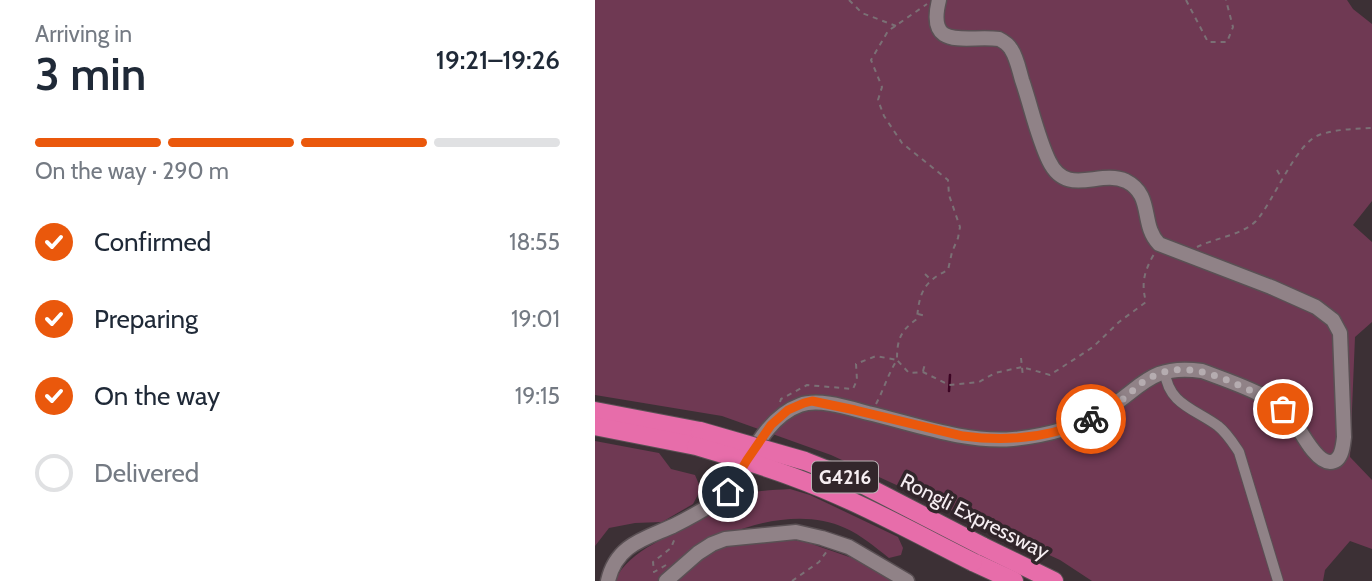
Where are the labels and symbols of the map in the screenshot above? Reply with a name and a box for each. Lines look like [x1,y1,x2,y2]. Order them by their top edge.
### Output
pin [1253,379,1313,439]
courier [1056,384,1126,454]
pin [698,462,758,522]
road number: G4216 [812,462,878,492]
street label: Rongli Expressway [897,468,1054,564]

